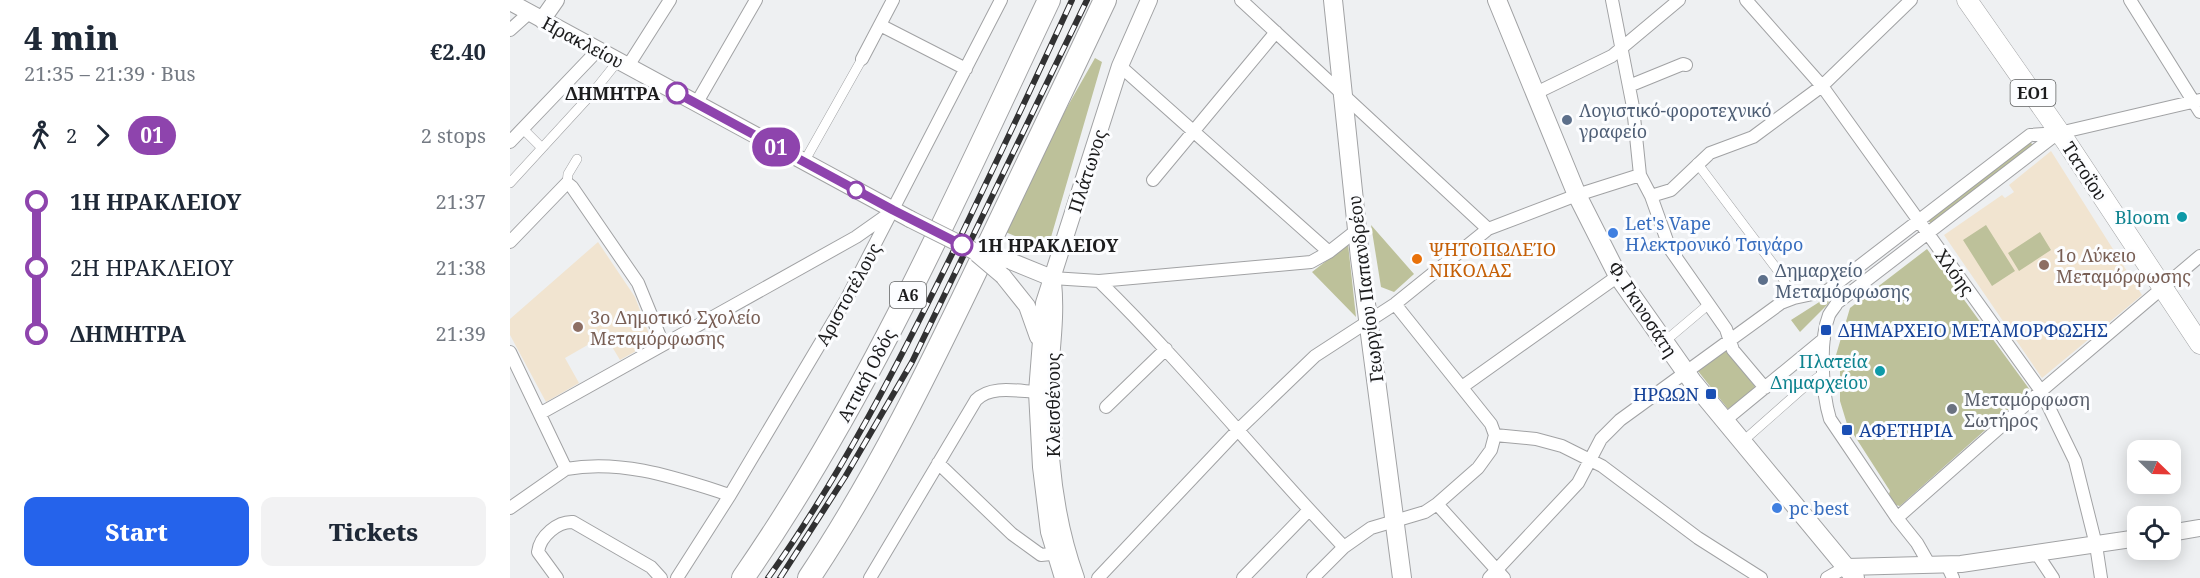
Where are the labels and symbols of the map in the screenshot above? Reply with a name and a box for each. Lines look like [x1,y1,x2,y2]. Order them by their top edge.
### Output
street label: Ηρακλείου [538,11,628,73]
road number: ΕΟ1 [2010,80,2056,106]
place label: ΔΗΜΗΤΡΑ [565,81,660,105]
marker: ΔΗΜΗΤΡΑ [666,82,688,104]
place label: Λογιστικό-φοροτεχνικό γραφείο [1578,98,1772,143]
marker: Λογιστικό-φοροτεχνικό γραφείο [1560,113,1574,127]
street label: Πλάτωνος [1062,126,1112,216]
line badge: 01 [749,128,803,166]
street label: Τατοΐου [2057,137,2113,205]
unlabelled marker [847,181,865,199]
street label: Γεωργίου Παπανδρέου [1342,194,1388,384]
place label: Bloom [2115,205,2170,229]
marker: Bloom [2175,210,2189,224]
place label: Let's Vape Ηλεκτρονικό Τσιγάρο [1625,211,1803,256]
marker: Let's Vape Ηλεκτρονικό Τσιγάρο [1606,226,1620,240]
place label: 1Η ΗΡΑΚΛΕΙΟΥ [978,233,1119,257]
marker: 1Η ΗΡΑΚΛΕΙΟΥ [951,234,973,256]
place label: ΨΗΤΟΠΩΛΕΊΟ ΝΙΚΟΛΑΣ [1429,237,1556,282]
street label: Αριστοτέλους [810,238,886,350]
place label: 1ο Λύκειο Μεταμόρφωσης [2056,243,2191,288]
street label: Χλόης [1930,244,1980,300]
marker: ΨΗΤΟΠΩΛΕΊΟ ΝΙΚΟΛΑΣ [1410,252,1424,266]
street label: Φ. Γκινοσάτη [1603,256,1683,362]
place label: Δημαρχείο Μεταμόρφωσης [1775,258,1910,303]
marker: 1ο Λύκειο Μεταμόρφωσης [2037,258,2051,272]
marker: Δημαρχείο Μεταμόρφωσης [1756,273,1770,287]
road number: Α6 [890,282,926,308]
place label: 3ο Δημοτικό Σχολείο Μεταμόρφωσης [590,305,761,350]
place label: ΔΗΜΑΡΧΕΙΟ ΜΕΤΑΜΟΡΦΩΣΗΣ [1838,318,2108,342]
marker: 3ο Δημοτικό Σχολείο Μεταμόρφωσης [571,320,585,334]
marker: ΔΗΜΑΡΧΕΙΟ ΜΕΤΑΜΟΡΦΩΣΗΣ [1819,323,1833,337]
street label: Αττική Οδός [831,324,901,426]
place label: Πλατεία Δημαρχείου [1770,349,1868,394]
street label: Κλεισθένους [1041,352,1065,457]
marker: Πλατεία Δημαρχείου [1873,364,1887,378]
place label: ΗΡΩΩΝ [1633,382,1699,406]
marker: ΗΡΩΩΝ [1704,387,1718,401]
place label: Μεταμόρφωση Σωτήρος [1964,387,2090,432]
marker: Μεταμόρφωση Σωτήρος [1945,402,1959,416]
place label: ΑΦΕΤΗΡΙΑ [1859,418,1953,442]
marker: ΑΦΕΤΗΡΙΑ [1840,423,1854,437]
north arrow [2127,440,2181,494]
place label: pc best [1789,496,1849,520]
marker: pc best [1770,501,1784,515]

